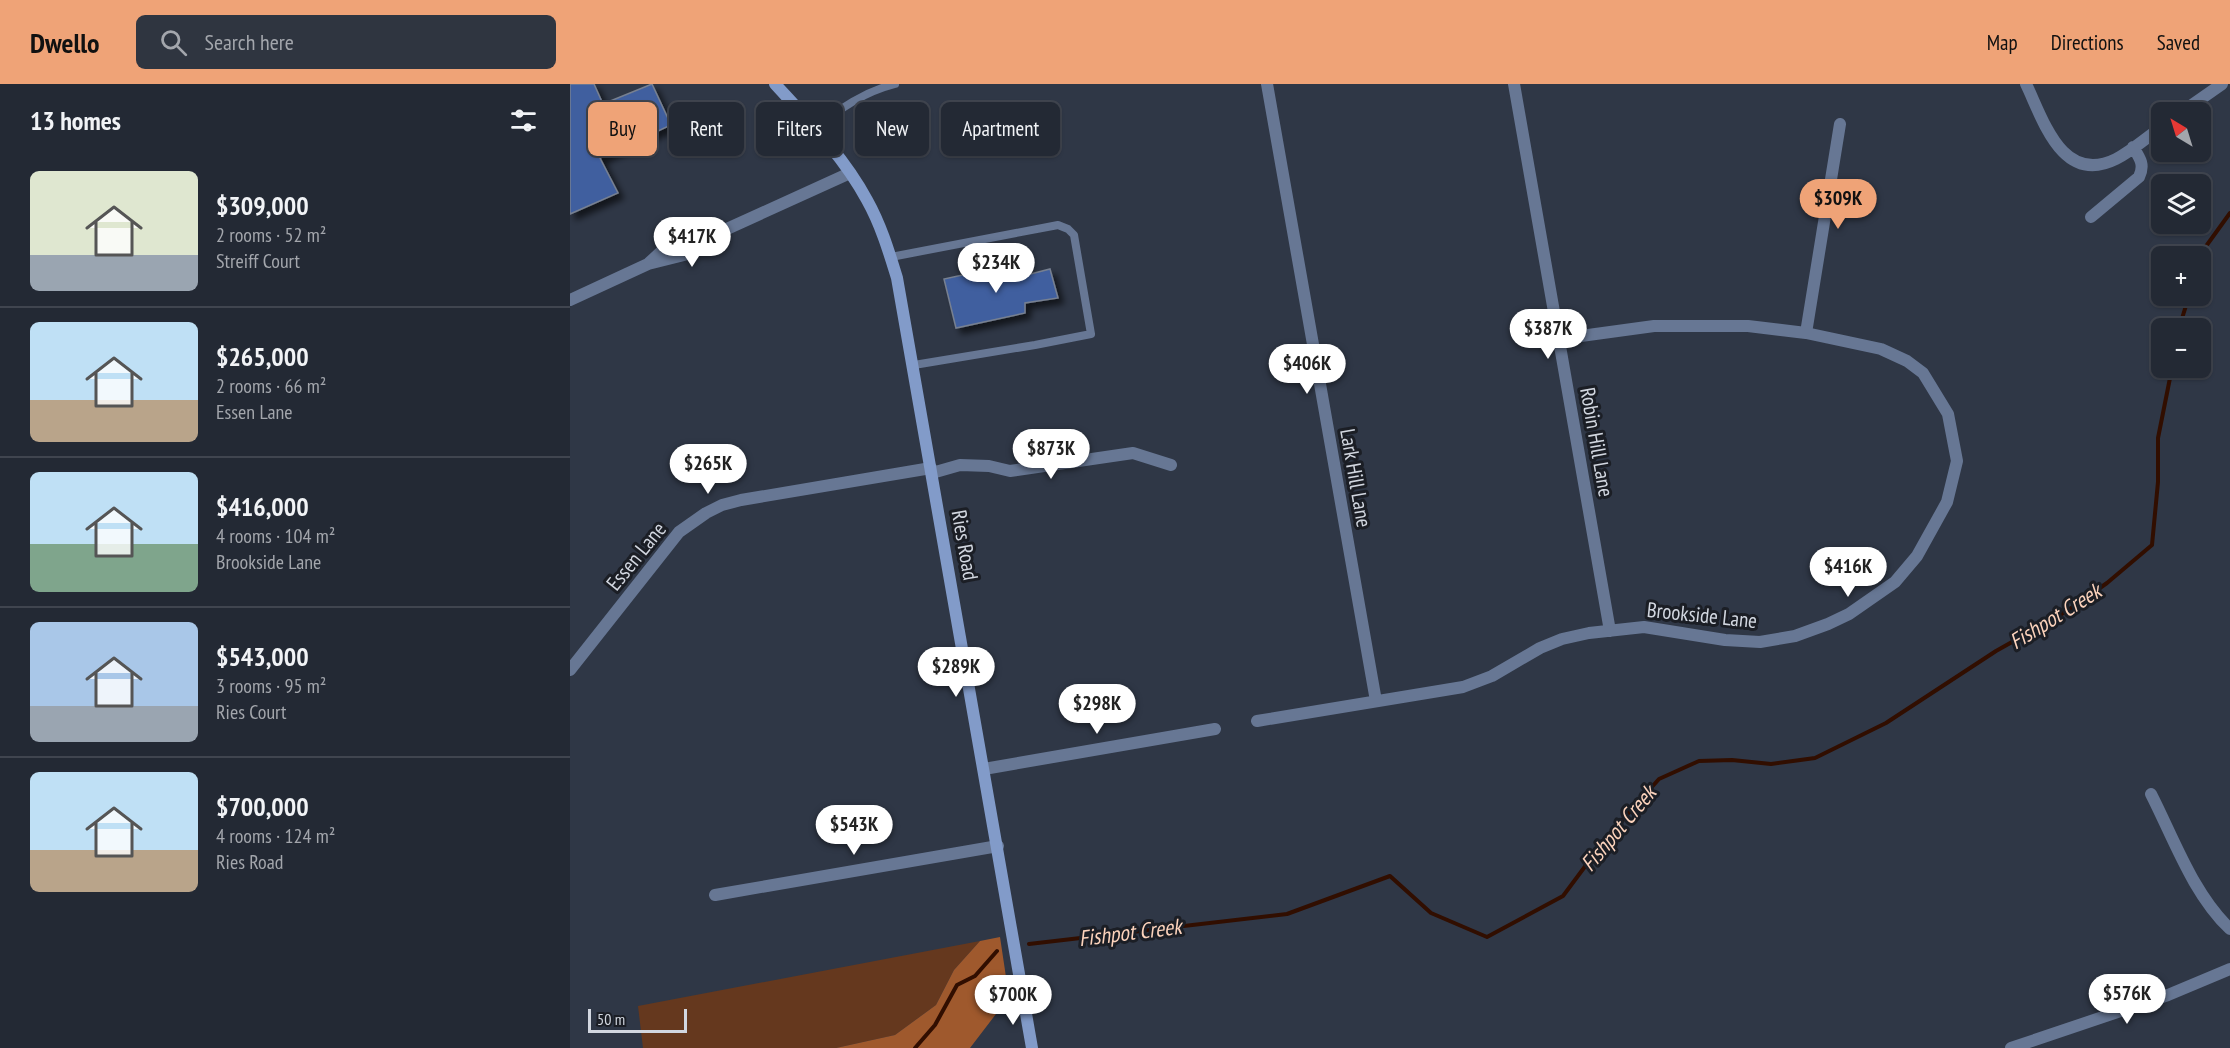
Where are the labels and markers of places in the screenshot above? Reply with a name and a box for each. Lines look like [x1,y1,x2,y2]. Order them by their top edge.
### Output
pin: $309K [1796,179,1880,230]
pin: $417K [650,217,734,268]
pin: $234K [954,243,1038,294]
pin: $387K [1506,309,1590,360]
pin: $406K [1265,344,1349,395]
pin: $873K [1009,429,1093,480]
pin: $265K [666,444,750,495]
pin: $416K [1806,547,1890,598]
pin: $289K [914,647,998,698]
pin: $298K [1055,684,1139,735]
pin: $543K [812,805,896,856]
pin: $576K [2085,974,2169,1025]
pin: $700K [971,975,1055,1026]

